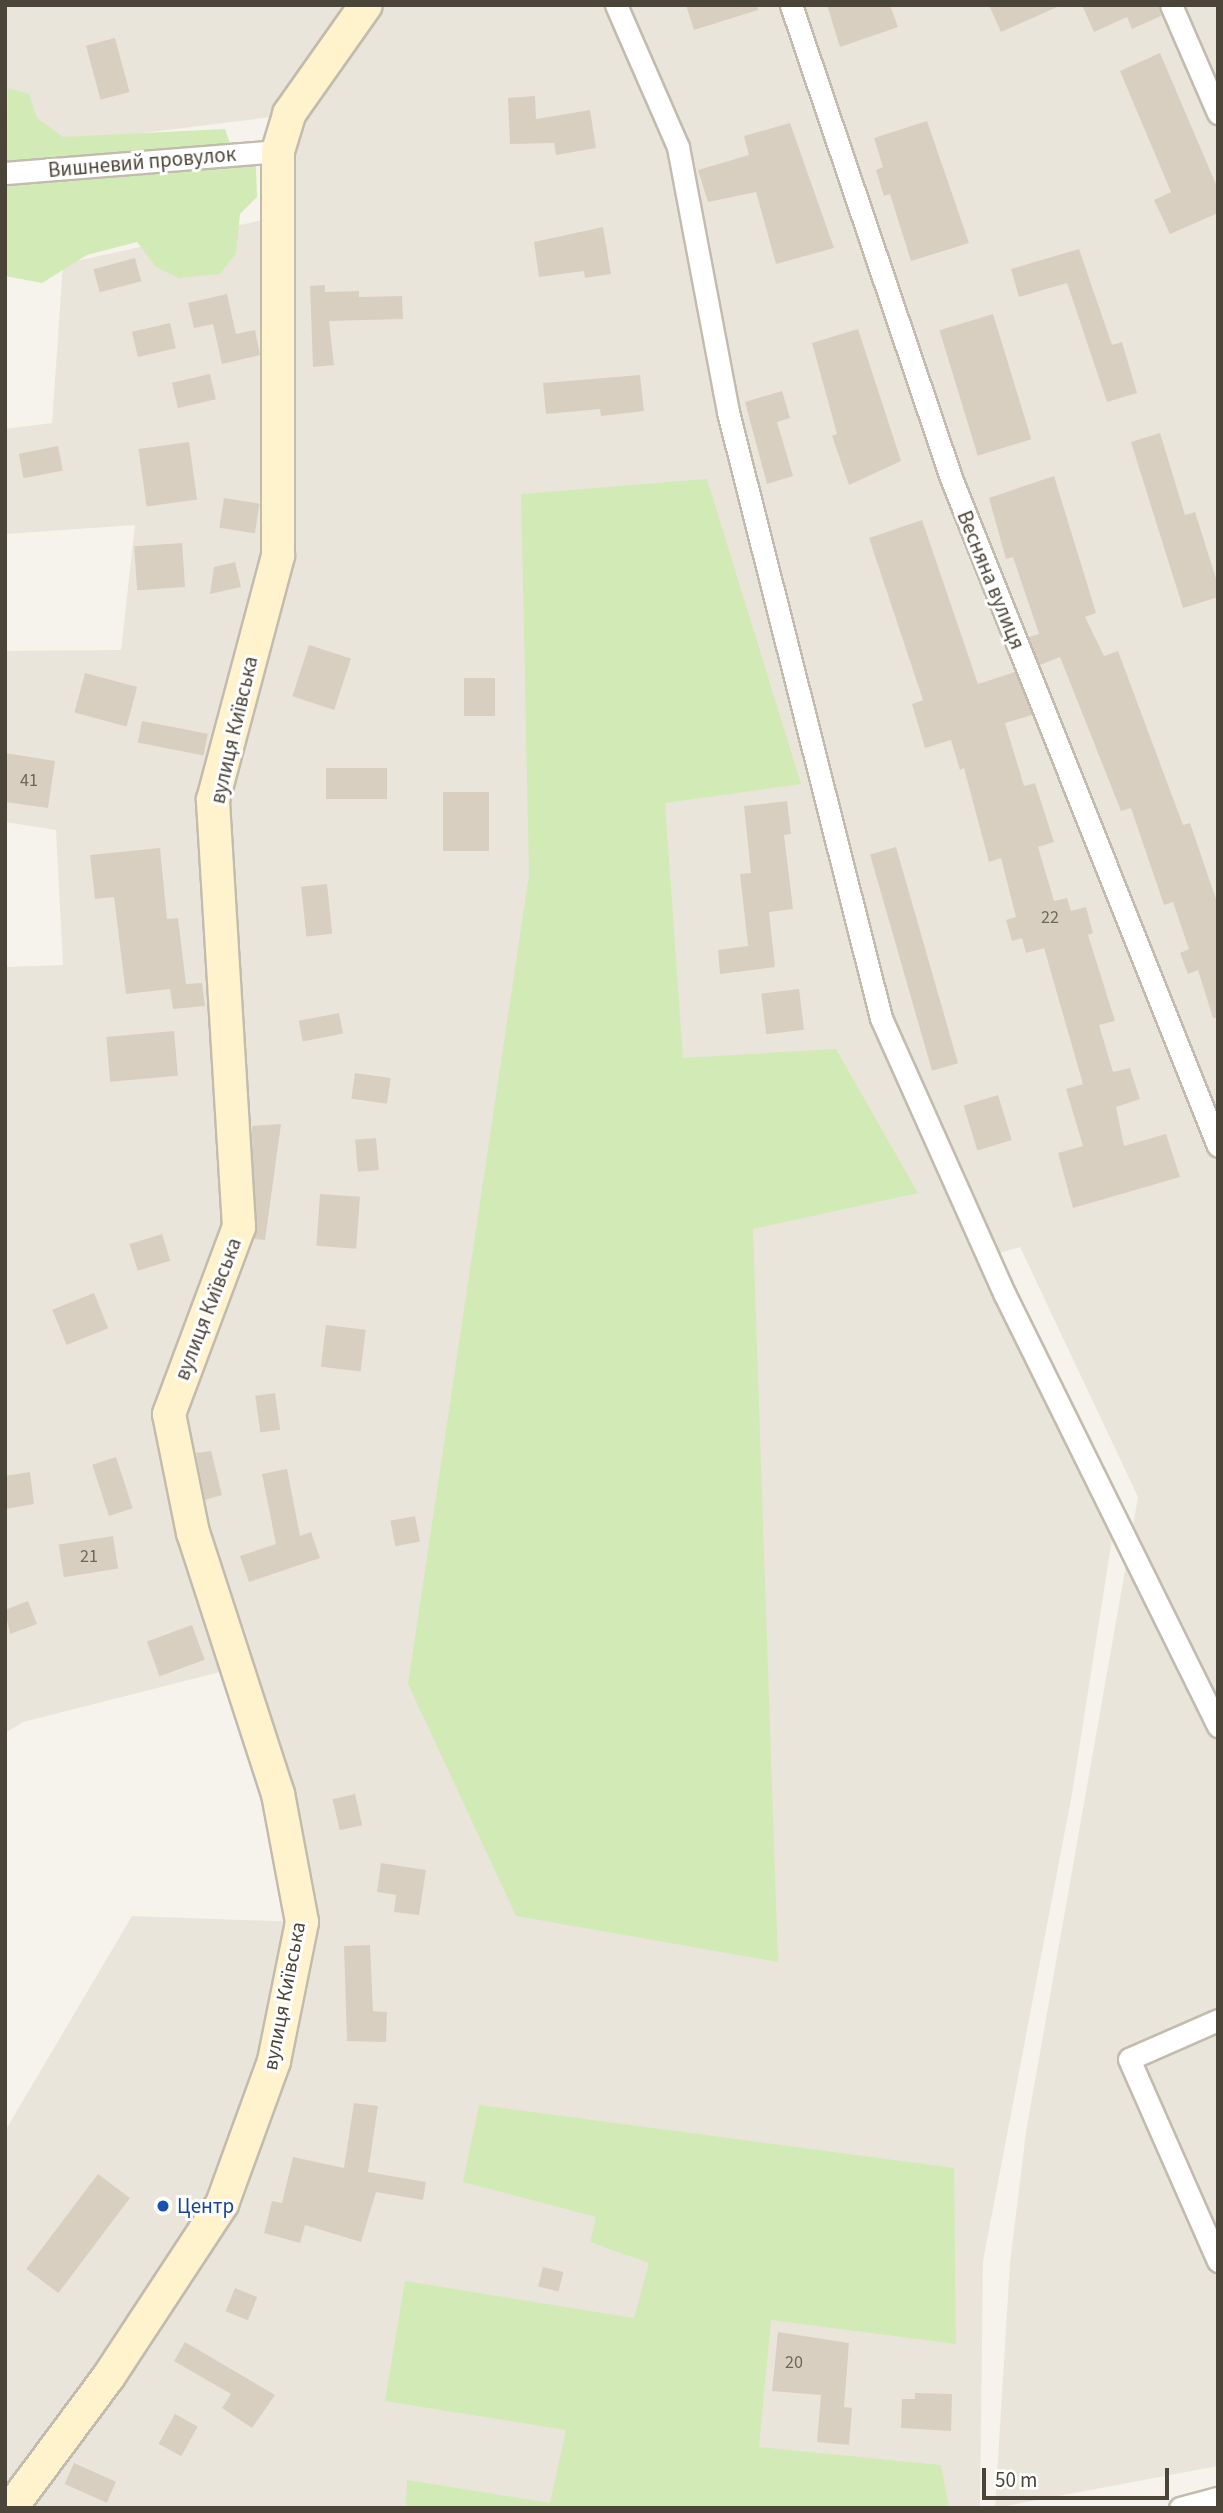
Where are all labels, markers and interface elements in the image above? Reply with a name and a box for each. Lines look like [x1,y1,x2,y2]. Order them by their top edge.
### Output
street label: Вишневий провулок [47,141,237,183]
street label: Весняна вулиця [952,507,1030,653]
street label: вулиця Київська [205,654,263,806]
house number: 41 [20,770,38,792]
house number: 22 [1041,907,1059,929]
street label: вулиця Київська [169,1234,247,1384]
house number: 21 [80,1546,98,1568]
street label: вулиця Київська [257,1920,311,2072]
place label: Центр [177,2193,234,2219]
marker: Центр [155,2198,171,2214]
house number: 20 [785,2352,803,2374]
scale bar [985,2454,1172,2498]
text: 50 m [995,2465,1037,2495]

